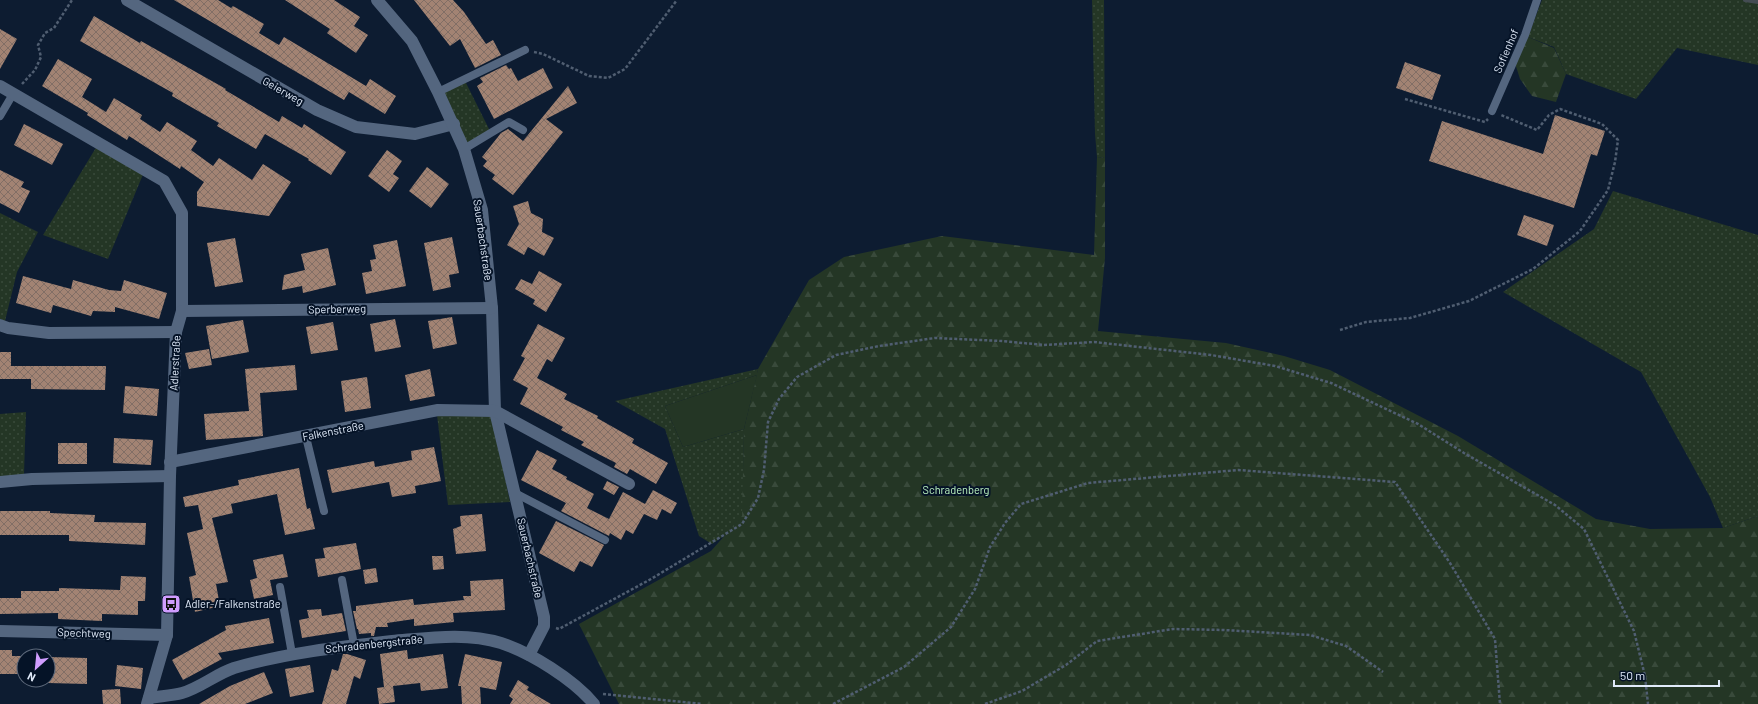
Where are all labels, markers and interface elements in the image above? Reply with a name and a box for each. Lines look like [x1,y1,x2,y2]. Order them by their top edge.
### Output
street label: Sofienhof [1490,27,1521,75]
street label: Geierweg [260,74,306,108]
street label: Sauerbachstraße [471,198,496,282]
street label: Sperberweg [308,301,366,316]
street label: Adlerstraße [167,335,182,391]
street label: Falkenstraße [301,418,365,443]
park label: Schradenberg [922,483,990,496]
street label: Sauerbachstraße [515,516,546,599]
bus stop icon: Adler-/Falkenstraße [160,593,182,615]
place label: Adler-/Falkenstraße [185,597,281,610]
street label: Spechtweg [57,625,111,640]
street label: Schradenbergstraße [325,632,423,655]
north arrow [16,648,56,688]
scale bar [1614,662,1719,688]
text: 50 m [1620,668,1645,682]
text: N [25,670,37,685]

